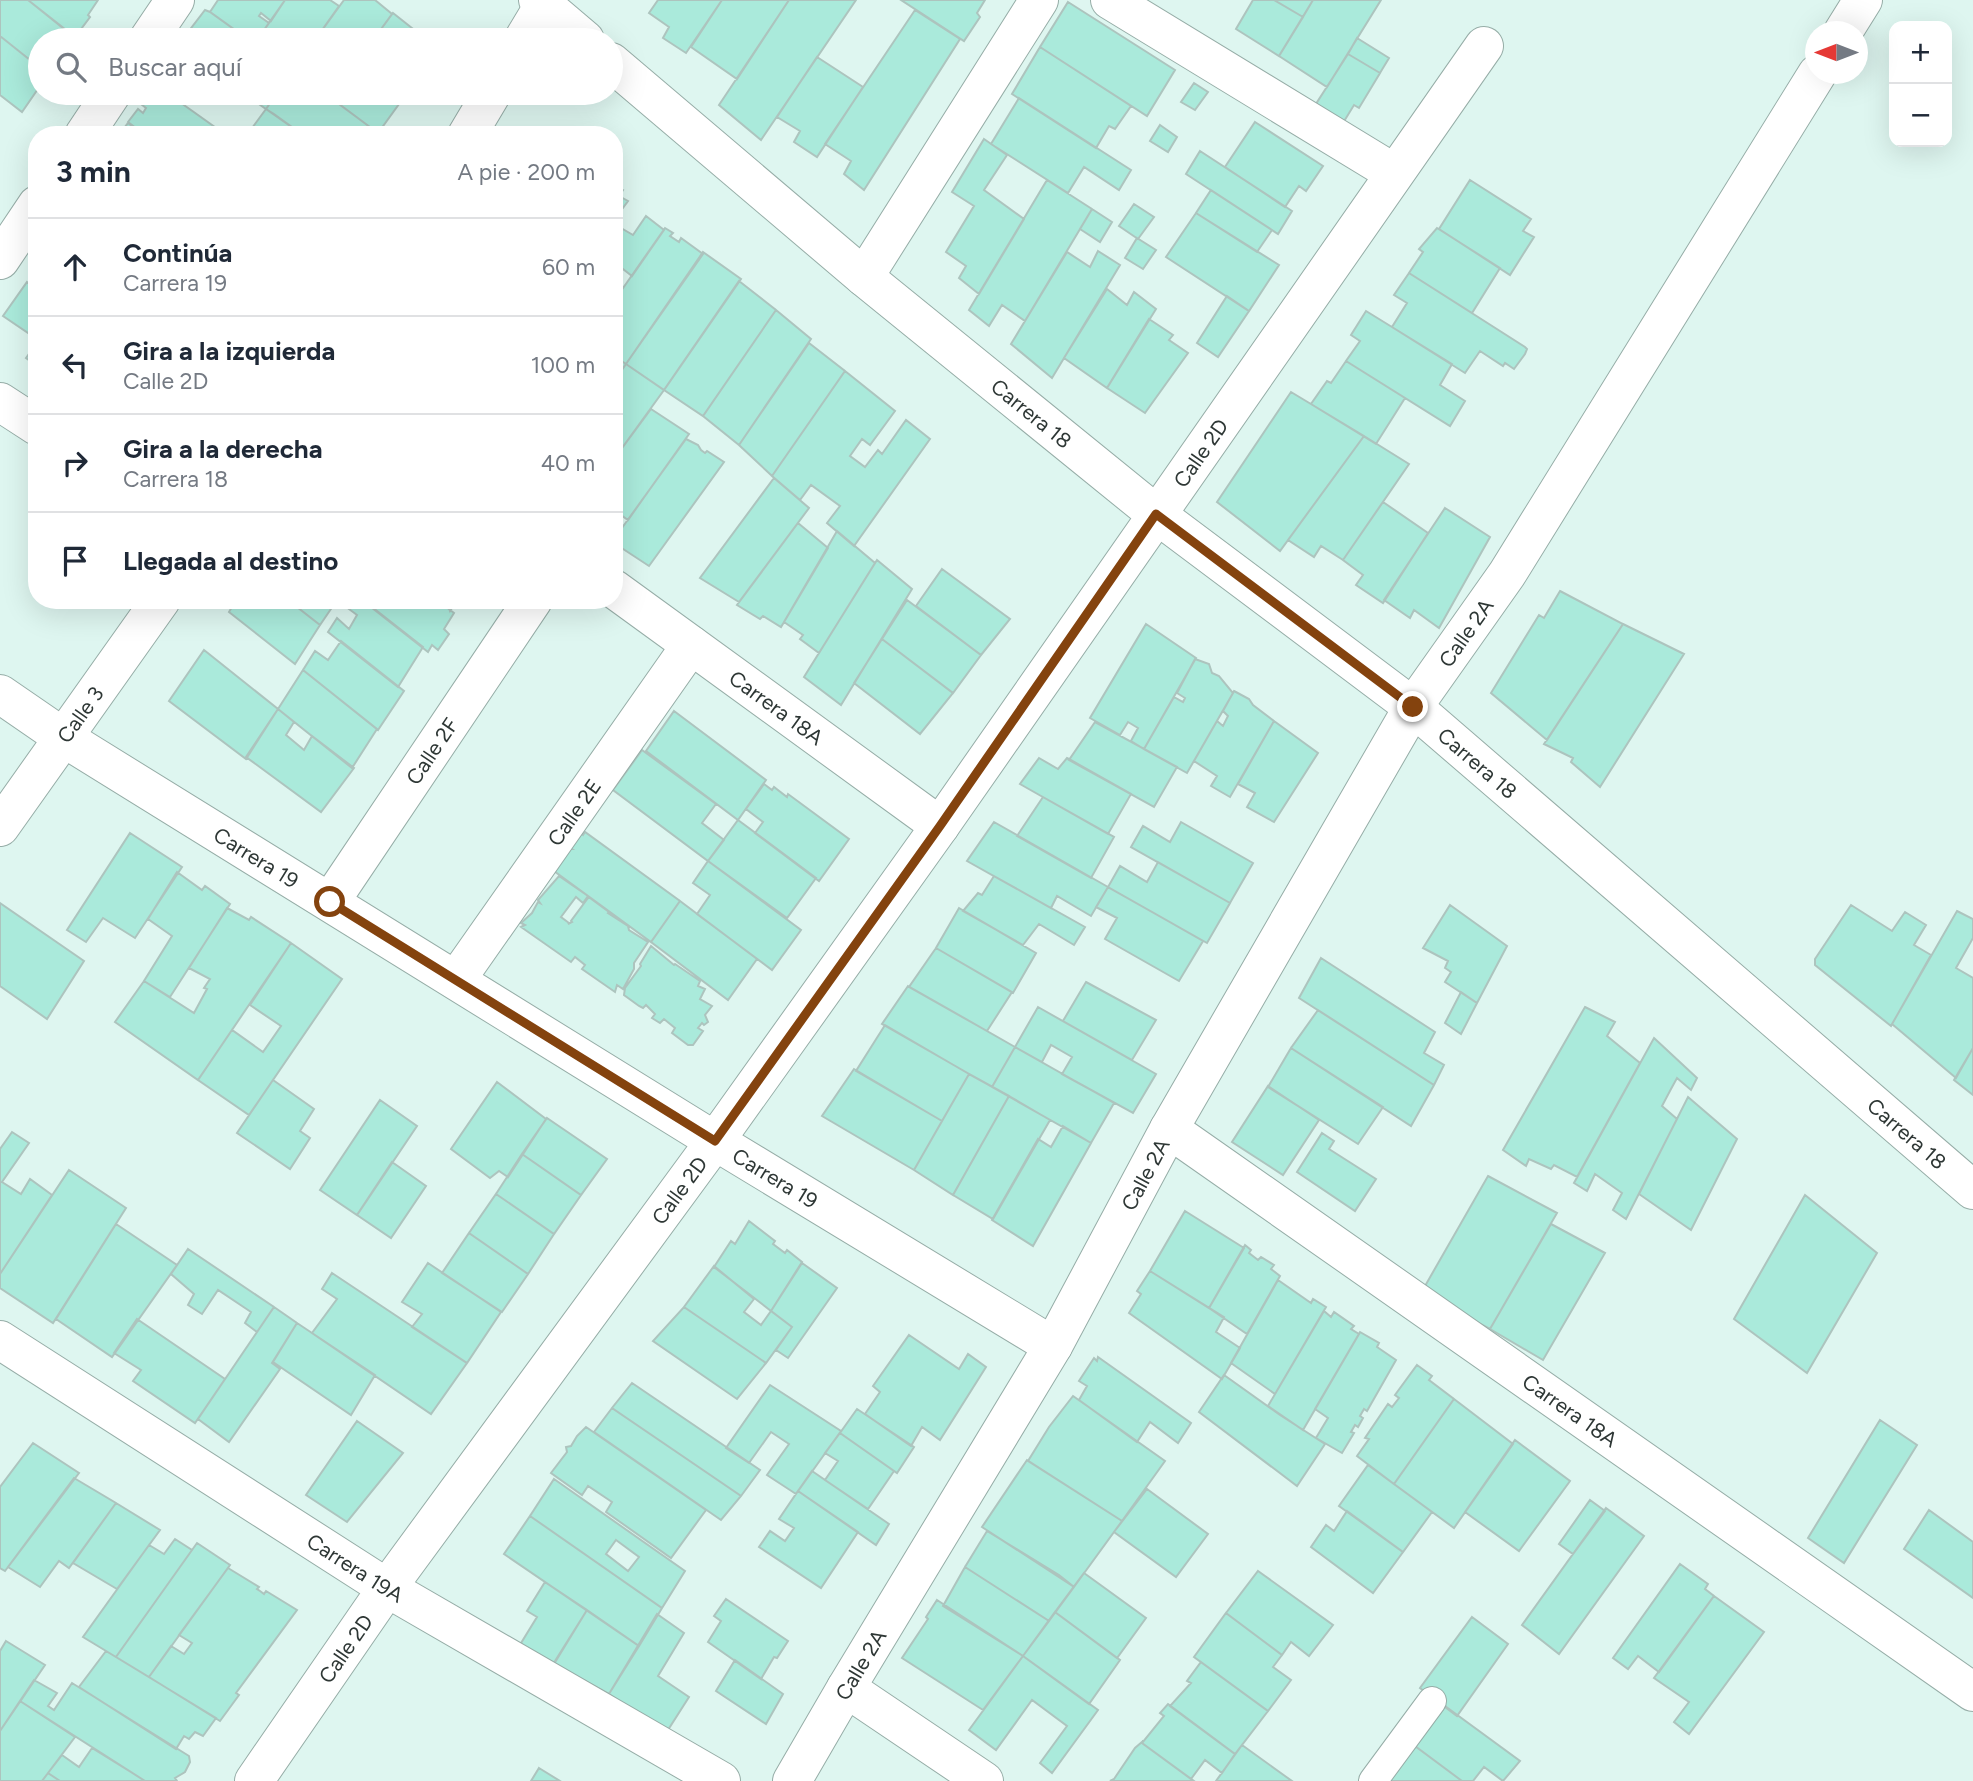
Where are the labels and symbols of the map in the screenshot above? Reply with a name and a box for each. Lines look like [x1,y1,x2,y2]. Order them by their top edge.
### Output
north arrow [1805,21,1868,84]
street label: Carrera 18 [986,373,1077,453]
street label: Calle 2D [1168,414,1233,492]
street label: Calle 2A [1433,594,1498,672]
street label: Carrera 18A [725,665,829,750]
street label: Calle 3 [51,681,108,747]
route end [1397,691,1428,722]
street label: Calle 2F [400,713,463,789]
street label: Carrera 18 [1433,722,1522,804]
street label: Calle 2E [542,774,606,850]
street label: Carrera 19 [209,821,303,893]
route start [314,886,345,917]
street label: Carrera 18 [1863,1092,1952,1174]
street label: Calle 2A [1115,1134,1174,1214]
street label: Carrera 19 [728,1142,823,1213]
street label: Calle 2D [646,1151,712,1229]
street label: Carrera 18A [1518,1368,1623,1452]
street label: Carrera 19A [303,1528,408,1607]
street label: Calle 2D [313,1609,378,1688]
street label: Calle 2A [829,1625,891,1704]

